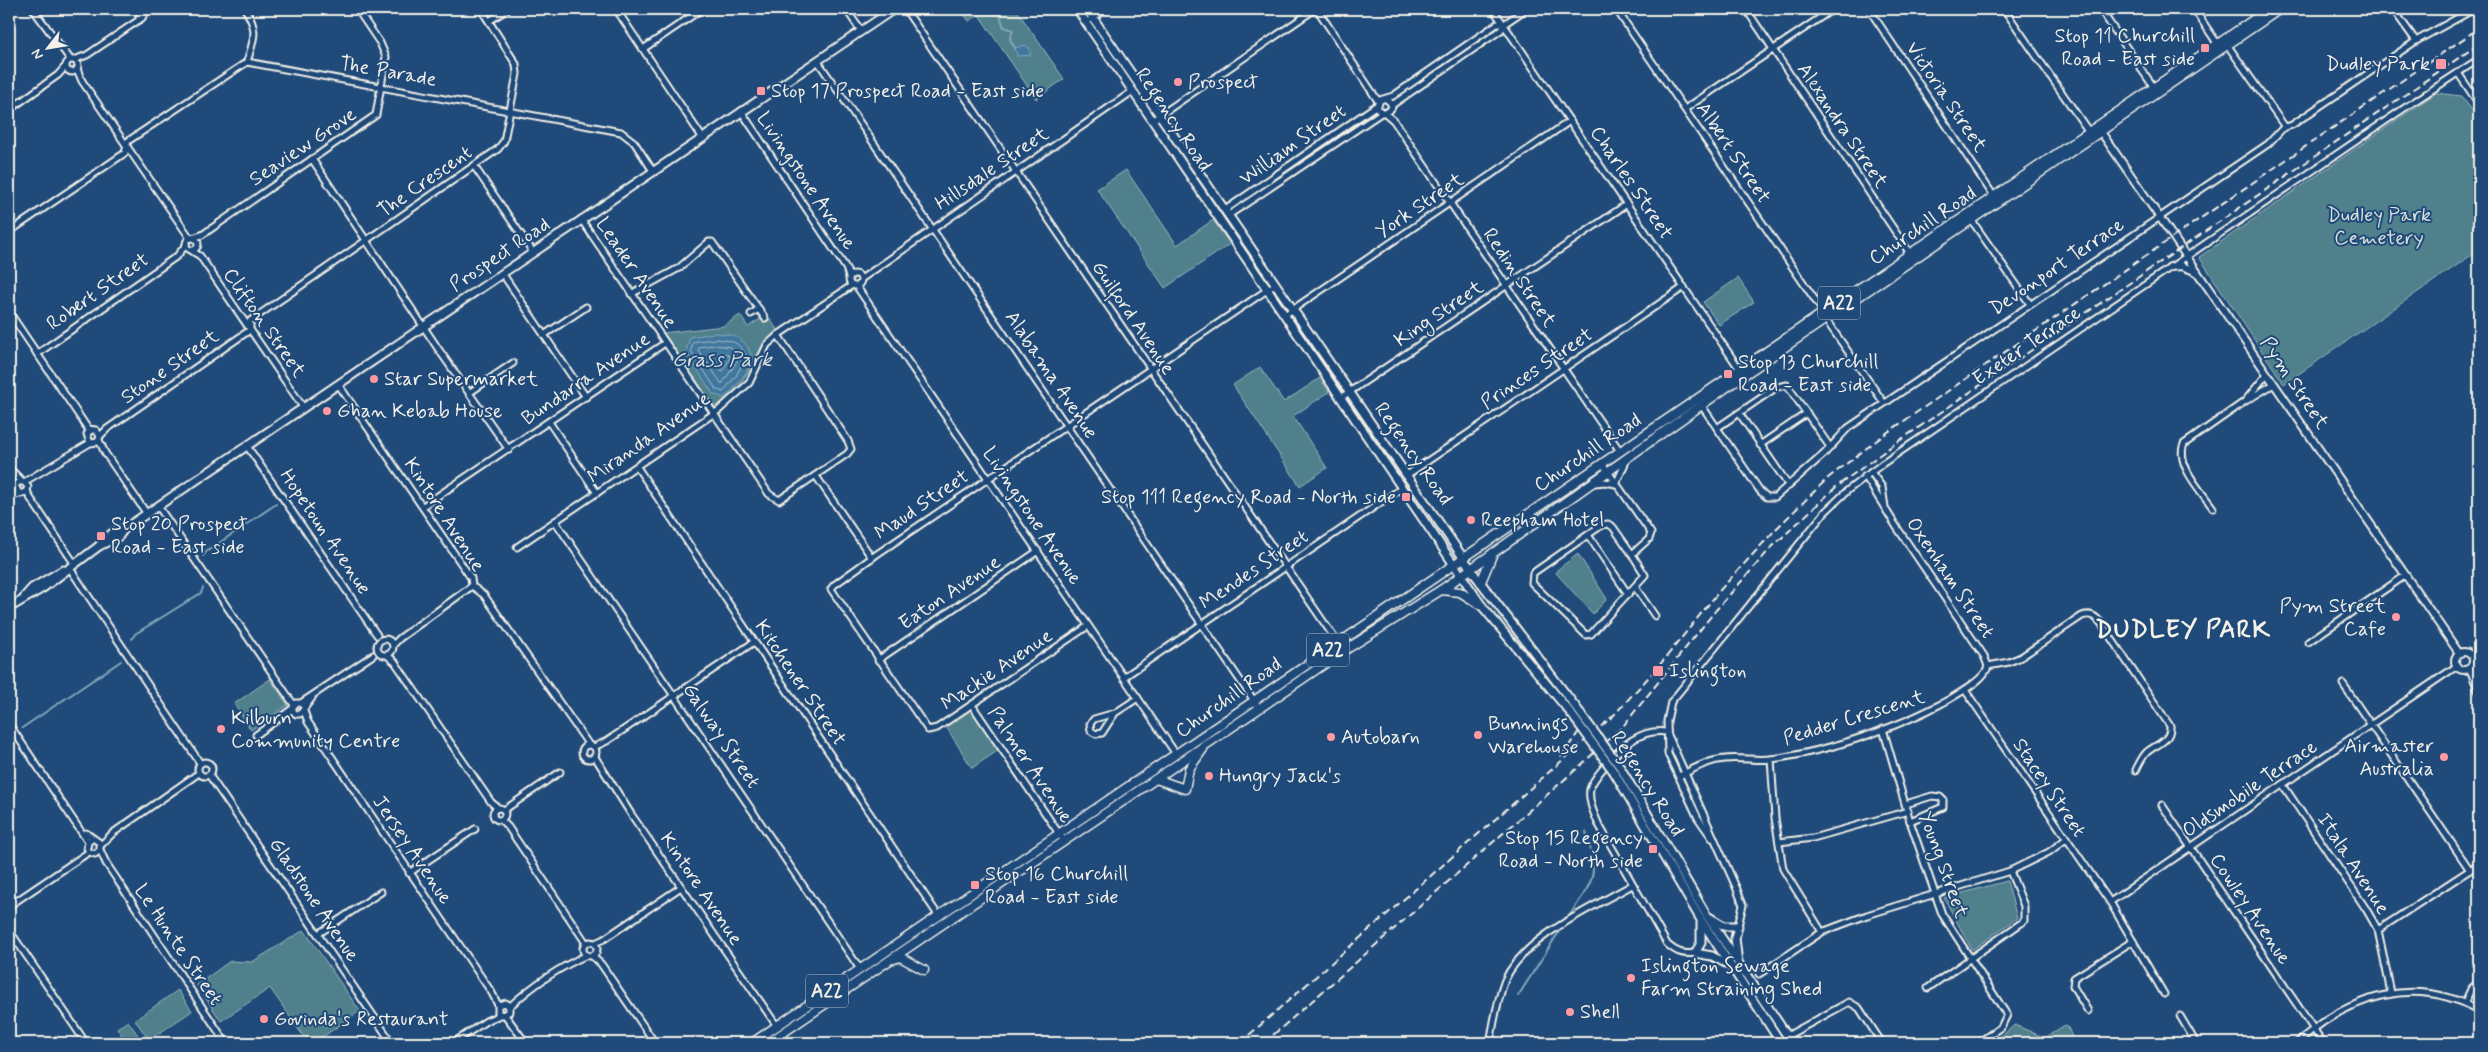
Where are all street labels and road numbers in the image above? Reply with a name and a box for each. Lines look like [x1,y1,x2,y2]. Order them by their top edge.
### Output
street label: Victoria Street [1899,36,1993,158]
street label: The Parade [337,50,439,94]
street label: Alexandra Street [1790,58,1894,194]
street label: Regency Road [1127,63,1218,178]
street label: Albert Street [1689,97,1777,209]
street label: William Street [1234,98,1352,192]
street label: Seaview Grove [244,101,362,193]
street label: Livingstone Avenue [750,107,862,255]
street label: Hillsdale Street [930,121,1054,217]
street label: Charles Street [1583,121,1679,245]
street label: The Crescent [372,139,478,225]
street label: York Street [1371,166,1470,245]
street label: Churchill Road [1864,180,1982,272]
street label: Prospect Road [444,211,556,299]
street label: Leader Avenue [589,212,683,334]
street label: Devonport Terrace [1984,212,2130,322]
street label: Redin Street [1476,223,1562,333]
street label: Robert Street [41,247,155,337]
street label: Guilford Avenue [1083,256,1181,382]
street label: Clifton Street [216,263,312,383]
street label: King Street [1389,274,1490,355]
road number: A22 [1818,286,1860,320]
street label: Exeter Terrace [1967,300,2087,392]
street label: Alabama Avenue [998,306,1104,444]
street label: Princes Street [1476,322,1598,416]
street label: Stone Street [116,323,225,411]
street label: Bundarra Avenue [516,326,656,432]
street label: Pym Street [2253,331,2335,435]
street label: Miranda Avenue [582,385,716,490]
street label: Regency Road [1366,397,1458,512]
street label: Churchill Road [1529,407,1647,499]
street label: Livingstone Avenue [976,442,1088,590]
street label: Kintore Avenue [397,453,491,577]
street label: Maud Street [869,463,975,547]
street label: Hopetoun Avenue [273,464,377,600]
street label: Oxenham Street [1899,512,2001,644]
street label: Mendes Street [1194,524,1314,616]
street label: Eaton Avenue [894,549,1006,637]
street label: Kitchener Street [748,615,852,751]
street label: Mackie Avenue [936,623,1058,717]
road number: A22 [1307,634,1349,666]
street label: Churchill Road [1170,651,1288,745]
street label: Galway Street [676,678,766,794]
street label: Pedder Crescent [1780,684,1928,752]
street label: Palmer Avenue [981,701,1079,829]
street label: Regency Road [1602,726,1690,843]
street label: Stacey Street [2006,733,2092,843]
street label: Oldsmobile Terrace [2177,734,2323,844]
street label: Jersey Avenue [366,790,458,910]
street label: Young Street [1910,808,1975,922]
street label: Itala Avenue [2310,808,2396,920]
street label: Kintore Avenue [653,827,749,951]
street label: Gladstone Avenue [262,833,366,967]
street label: Cowley Avenue [2203,848,2297,970]
street label: Le Hunte Street [127,879,229,1011]
road number: A22 [806,974,848,1008]

